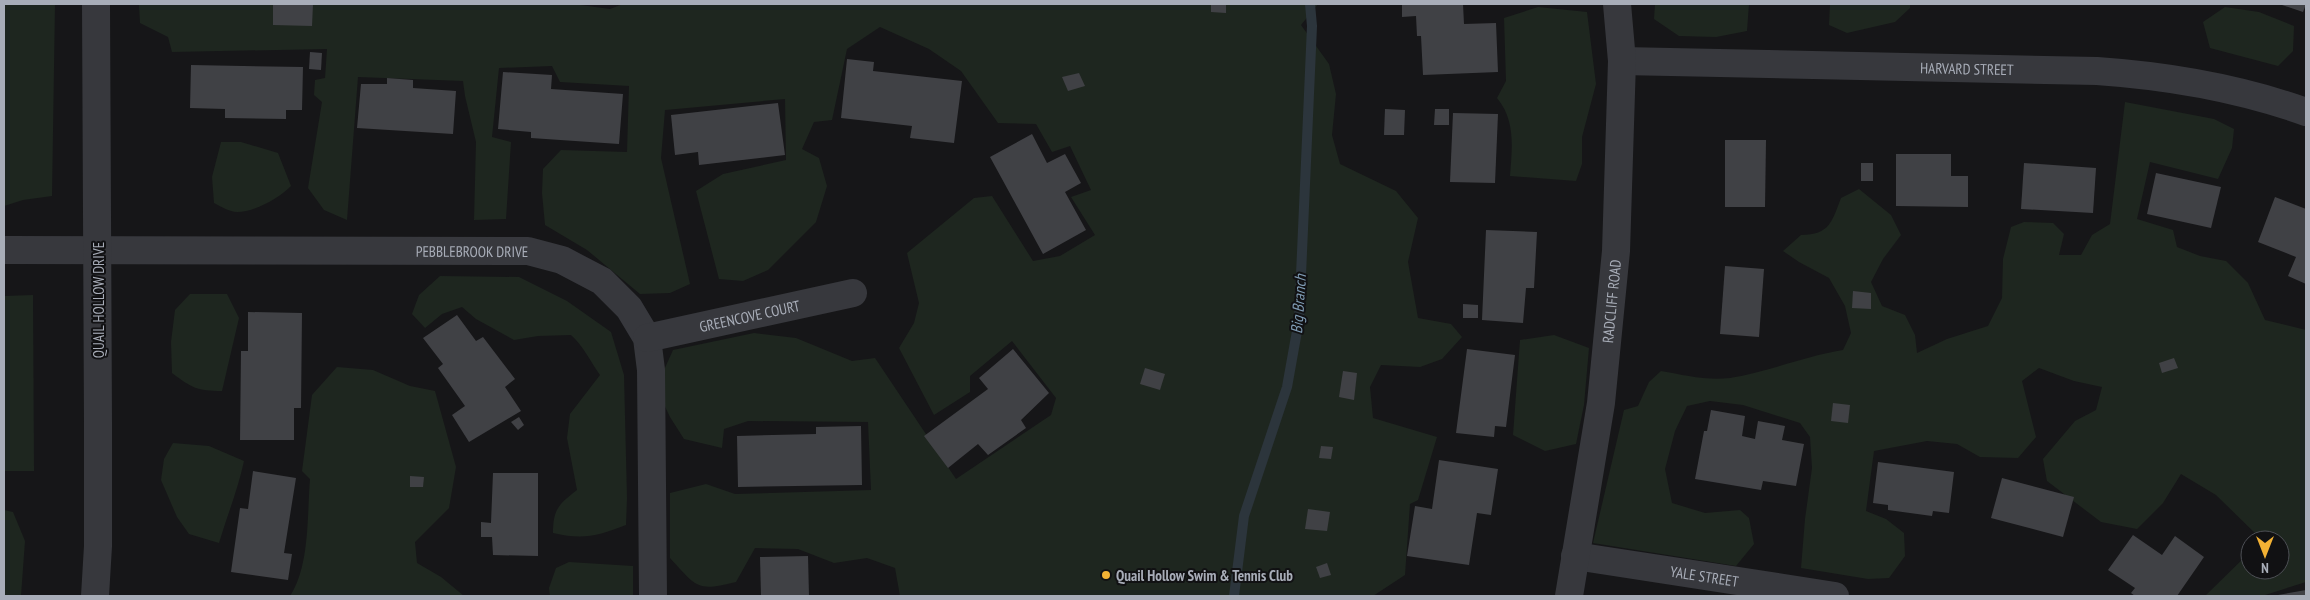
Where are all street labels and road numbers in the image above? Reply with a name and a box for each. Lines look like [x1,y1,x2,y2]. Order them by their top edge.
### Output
street label: HARVARD STREET [1920,58,2014,79]
street label: PEBBLEBROOK DRIVE [416,241,528,261]
street label: QUAIL HOLLOW DRIVE [89,242,108,358]
street label: RADCLIFF ROAD [1597,258,1625,344]
street label: GREENCOVE COURT [698,295,802,336]
street label: YALE STREET [1669,561,1740,591]

